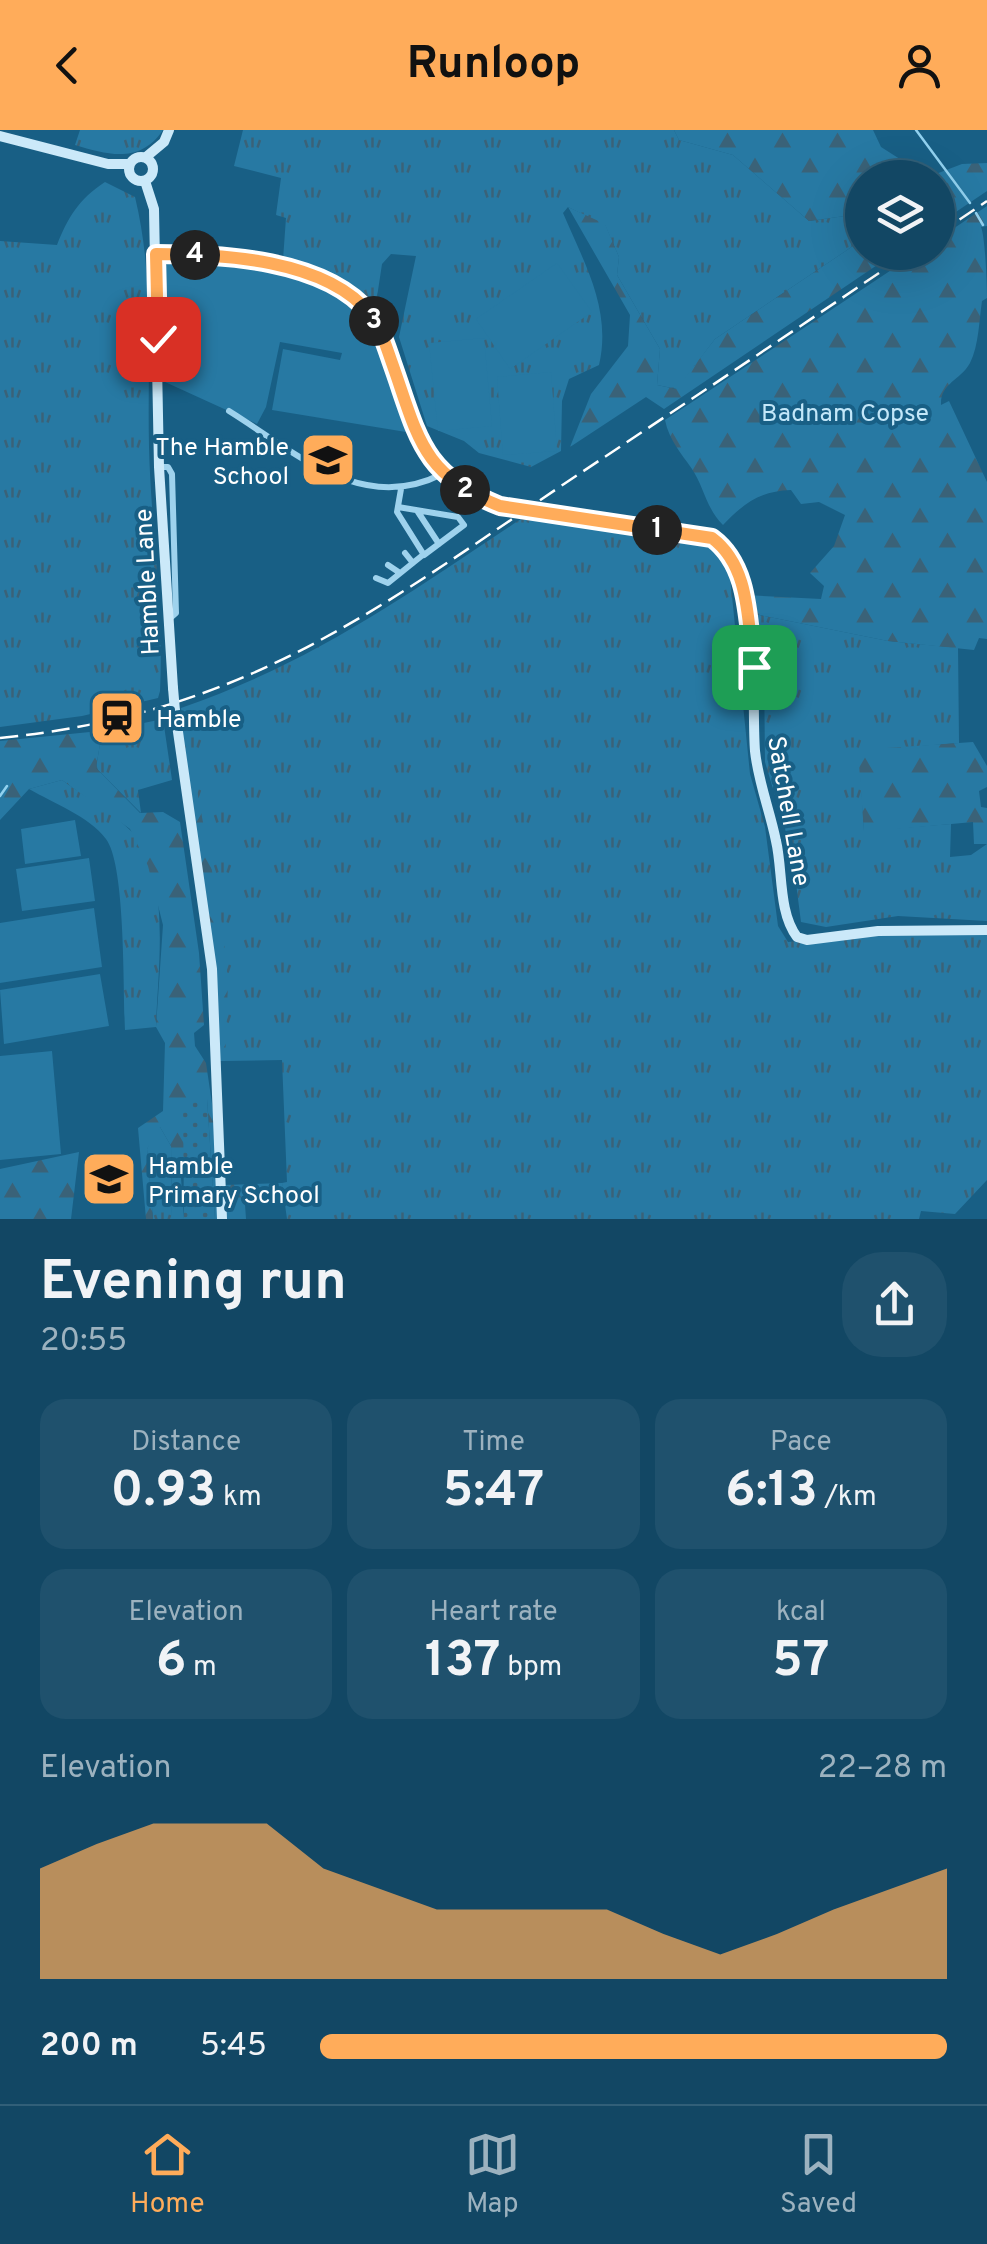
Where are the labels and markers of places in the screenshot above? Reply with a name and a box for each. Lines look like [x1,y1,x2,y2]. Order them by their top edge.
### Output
pin: 4 [170,230,220,280]
pin: 3 [349,296,399,346]
pin [116,297,201,382]
school or university icon: The Hamble School [298,430,358,490]
place label: The Hamble School [155,433,289,494]
pin: 2 [440,465,490,515]
pin: 1 [632,505,682,555]
pin [712,625,797,710]
station icon: Hamble [87,688,147,748]
place label: Hamble [156,705,241,737]
school or university icon: Hamble Primary School [79,1149,139,1209]
place label: Hamble Primary School [148,1152,320,1213]

